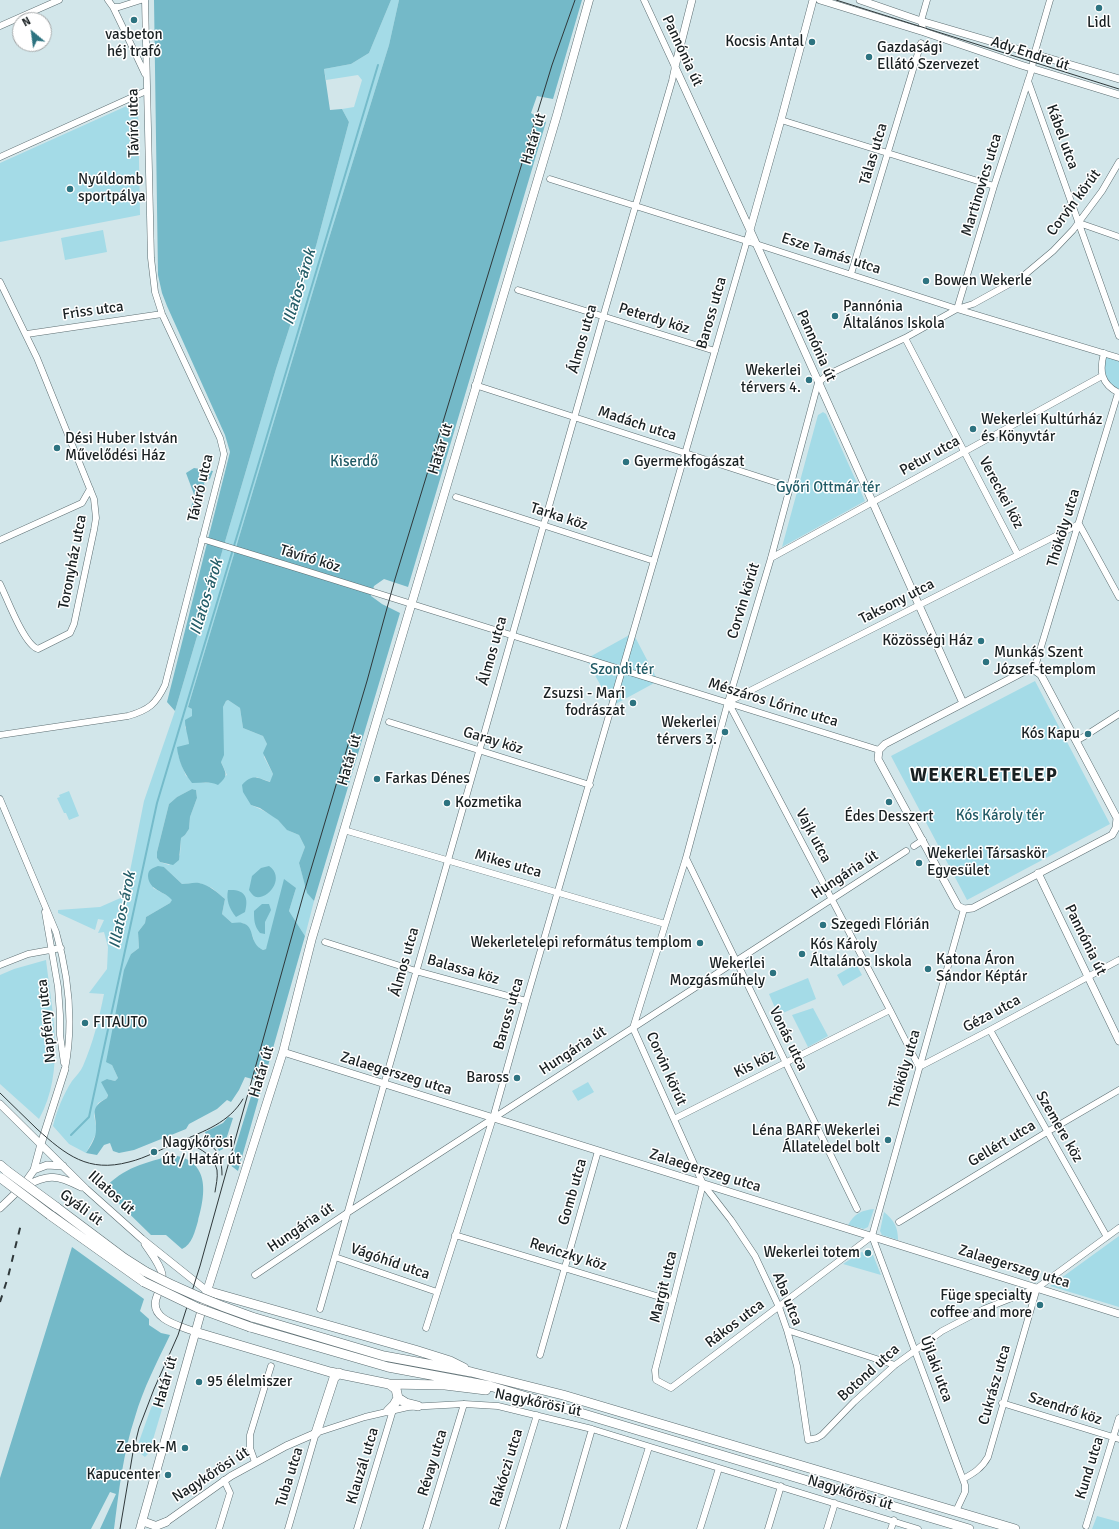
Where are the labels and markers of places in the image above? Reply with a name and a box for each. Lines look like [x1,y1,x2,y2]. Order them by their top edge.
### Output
marker: Lidl [1094,3,1104,13]
place label: Lidl [1087,14,1111,32]
marker: vasbeton héj trafó [129,15,139,25]
place label: vasbeton héj trafó [105,26,163,61]
place label: Kocsis Antal [725,33,804,51]
marker: Kocsis Antal [807,37,817,47]
place label: Gazdasági Ellátó Szervezet [877,39,979,74]
marker: Gazdasági Ellátó Szervezet [864,52,874,62]
place label: Nyúldomb sportpálya [78,171,146,206]
marker: Nyúldomb sportpálya [65,184,75,194]
place label: Bowen Wekerle [934,272,1032,290]
marker: Bowen Wekerle [921,276,931,286]
place label: Pannónia Általános Iskola [843,298,945,333]
marker: Pannónia Általános Iskola [830,311,840,321]
place label: Wekerlei térvers 4. [741,362,801,397]
marker: Wekerlei térvers 4. [804,375,814,385]
place label: Wekerlei Kultúrház és Könyvtár [981,411,1103,446]
marker: Wekerlei Kultúrház és Könyvtár [968,424,978,434]
place label: Dési Huber István Művelődési Ház [65,430,178,465]
marker: Dési Huber István Művelődési Ház [52,443,62,453]
place label: Gyermekfogászat [634,453,745,471]
marker: Gyermekfogászat [621,457,631,467]
place label: Közösségi Ház [882,632,973,650]
marker: Közösségi Ház [976,636,986,646]
place label: Munkás Szent József-templom [994,644,1096,679]
marker: Munkás Szent József-templom [981,657,991,667]
place label: Zsuzsi - Mari fodrászat [543,685,625,720]
marker: Zsuzsi - Mari fodrászat [628,698,638,708]
place label: Wekerlei térvers 3. [657,714,717,749]
place label: Kós Kapu [1021,725,1080,743]
marker: Wekerlei térvers 3. [720,727,730,737]
marker: Kós Kapu [1083,729,1093,739]
place label: Farkas Dénes [385,770,470,788]
marker: Farkas Dénes [372,774,382,784]
place label: Kozmetika [455,794,522,812]
marker: Édes Desszert [884,797,894,807]
marker: Kozmetika [442,798,452,808]
place label: Édes Desszert [844,808,934,826]
place label: Wekerlei Társaskör Egyesület [927,845,1047,880]
marker: Wekerlei Társaskör Egyesület [914,858,924,868]
place label: Szegedi Flórián [831,916,929,934]
marker: Szegedi Flórián [818,920,828,930]
place label: Wekerletelepi református templom [470,934,692,952]
place label: Kós Károly Általános Iskola [810,936,912,971]
marker: Wekerletelepi református templom [695,938,705,948]
marker: Kós Károly Általános Iskola [797,949,807,959]
place label: Katona Áron Sándor Képtár [936,951,1027,986]
place label: Wekerlei Mozgásműhely [670,955,765,990]
marker: Katona Áron Sándor Képtár [923,964,933,974]
marker: Wekerlei Mozgásműhely [768,968,778,978]
place label: FITAUTO [93,1014,147,1032]
marker: FITAUTO [80,1018,90,1028]
place label: Baross [466,1069,509,1087]
marker: Baross [512,1073,522,1083]
place label: Léna BARF Wekerlei Állateledel bolt [752,1122,880,1157]
place label: Nagykőrösi út / Határ út [162,1134,241,1169]
marker: Léna BARF Wekerlei Állateledel bolt [883,1135,893,1145]
marker: Nagykőrösi út / Határ út [149,1147,159,1157]
place label: Wekerlei totem [764,1244,860,1262]
marker: Wekerlei totem [863,1248,873,1258]
place label: Füge specialty coffee and more [930,1287,1032,1322]
marker: Füge specialty coffee and more [1035,1300,1045,1310]
place label: 95 élelmiszer [207,1373,292,1391]
marker: 95 élelmiszer [194,1377,204,1387]
place label: Zebrek-M [116,1439,177,1457]
marker: Zebrek-M [180,1443,190,1453]
place label: Kapucenter [87,1466,160,1484]
marker: Kapucenter [163,1470,173,1480]

